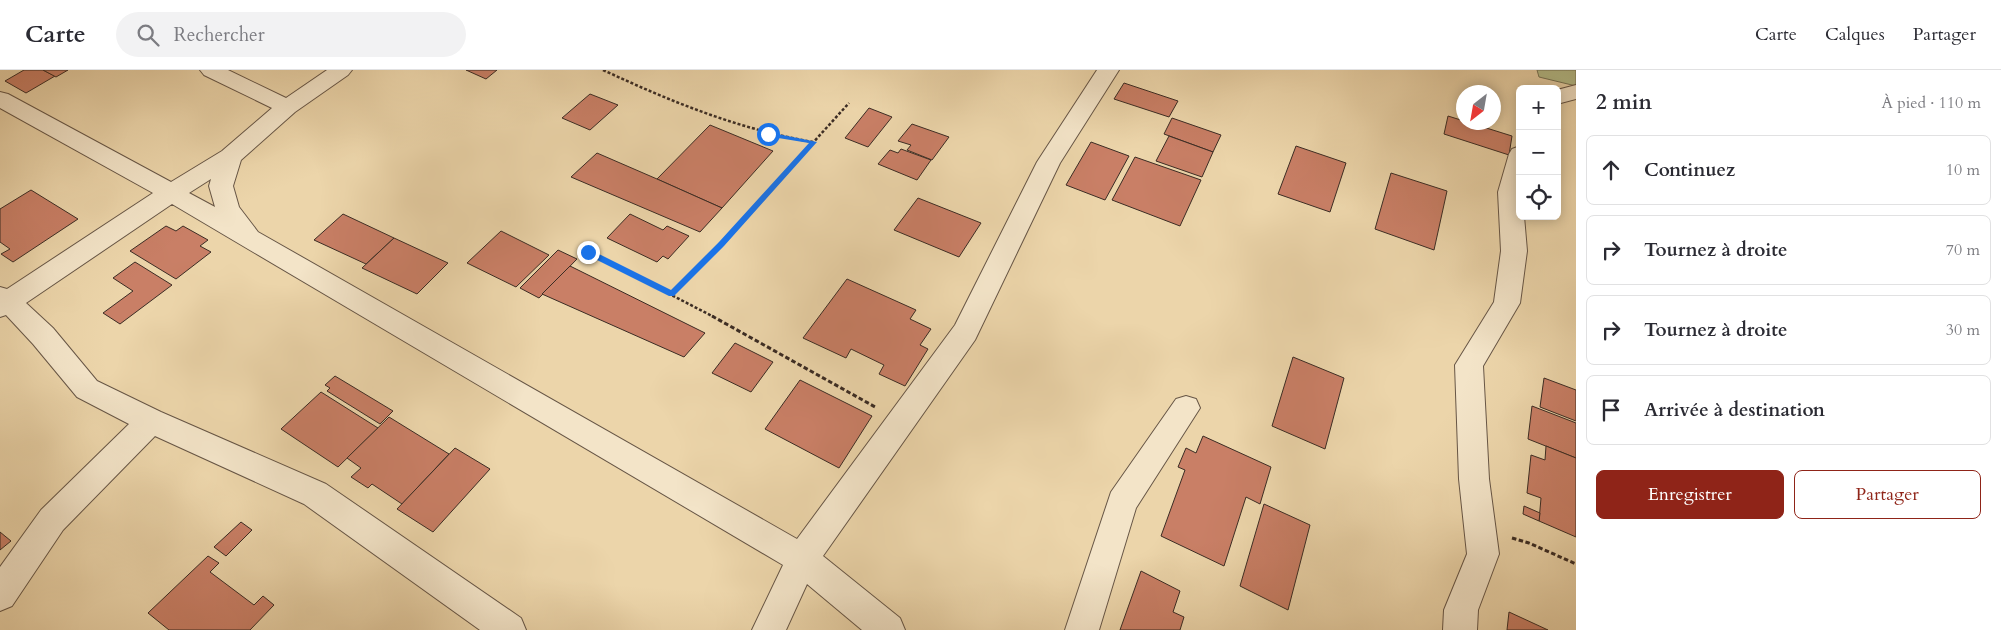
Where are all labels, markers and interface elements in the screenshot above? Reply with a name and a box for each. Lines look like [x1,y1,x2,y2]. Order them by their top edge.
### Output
search box [116,12,466,57]
text: Carte [25,18,86,51]
icon: search [134,21,162,49]
text: Rechercher [174,22,265,48]
text: Carte [1755,22,1797,47]
text: Calques [1825,22,1885,47]
text: Partager [1913,22,1976,47]
north arrow [1456,85,1501,130]
map controls [1516,85,1561,220]
button: + [1516,85,1561,130]
text: 2 min [1596,88,1652,117]
text: À pied · 110 m [1881,92,1981,114]
route start [757,123,780,146]
button: − [1516,130,1561,175]
icon: ahead [1597,156,1625,184]
text: Continuez [1644,157,1735,183]
text: 10 m [1946,159,1980,181]
button: locate [1516,175,1561,220]
icon: right [1597,236,1625,264]
text: Tournez à droite [1644,237,1787,263]
text: 70 m [1946,239,1980,261]
route end [577,241,600,264]
icon: right [1597,316,1625,344]
text: Tournez à droite [1644,317,1787,343]
text: 30 m [1946,319,1980,341]
icon: arrive [1597,396,1625,424]
text: Arrivée à destination [1644,397,1825,423]
button: Enregistrer [1596,470,1784,519]
button: Partager [1794,470,1981,519]

